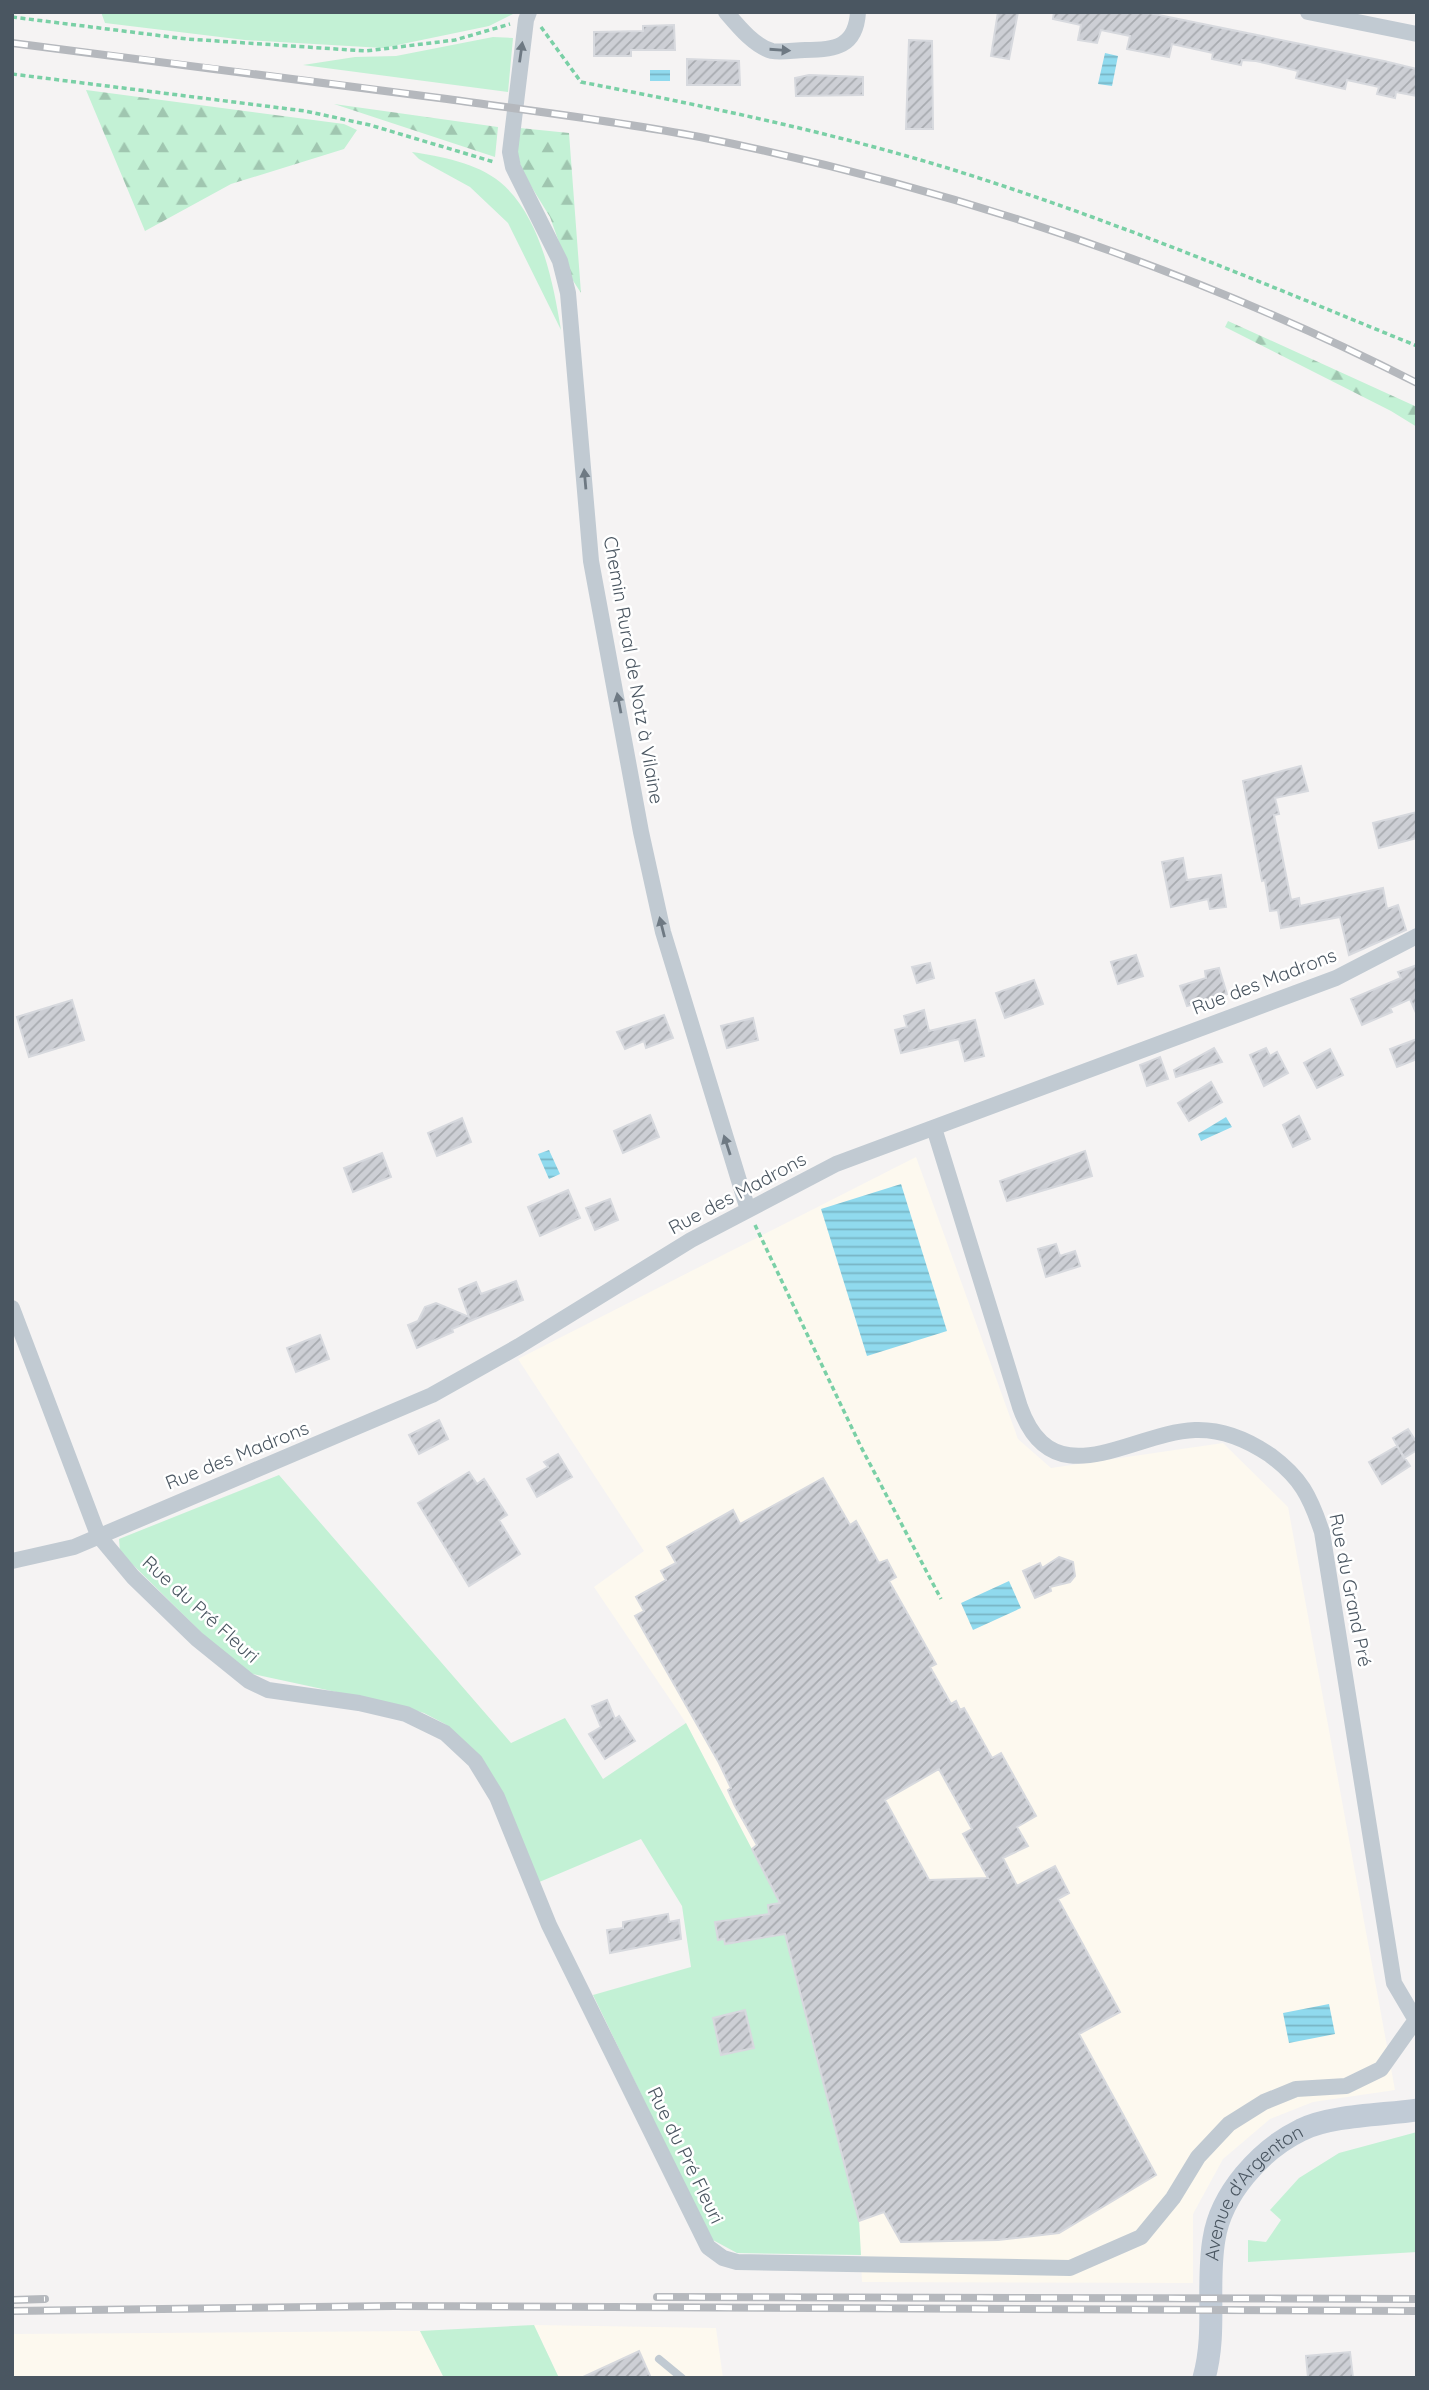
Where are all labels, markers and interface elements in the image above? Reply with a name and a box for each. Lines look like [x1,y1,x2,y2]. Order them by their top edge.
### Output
one-way arrow [516,41,527,63]
one-way arrow [769,45,791,56]
one-way arrow [579,468,590,490]
street label: Chemin Rural de Notz à Vilaine [599,534,669,806]
one-way arrow [613,692,624,714]
one-way arrow [656,916,667,938]
street label: Rue des Madrons [1188,942,1340,1020]
one-way arrow [721,1134,732,1155]
street label: Rue des Madrons [664,1147,810,1239]
street label: Rue des Madrons [162,1415,312,1495]
street label: Rue du Grand Pré [1324,1511,1378,1669]
street label: Rue du Pré Fleuri [138,1550,264,1668]
street label: Rue du Pré Fleuri [643,2083,729,2227]
street label: Avenue d'Argenton [1199,2119,1307,2262]

